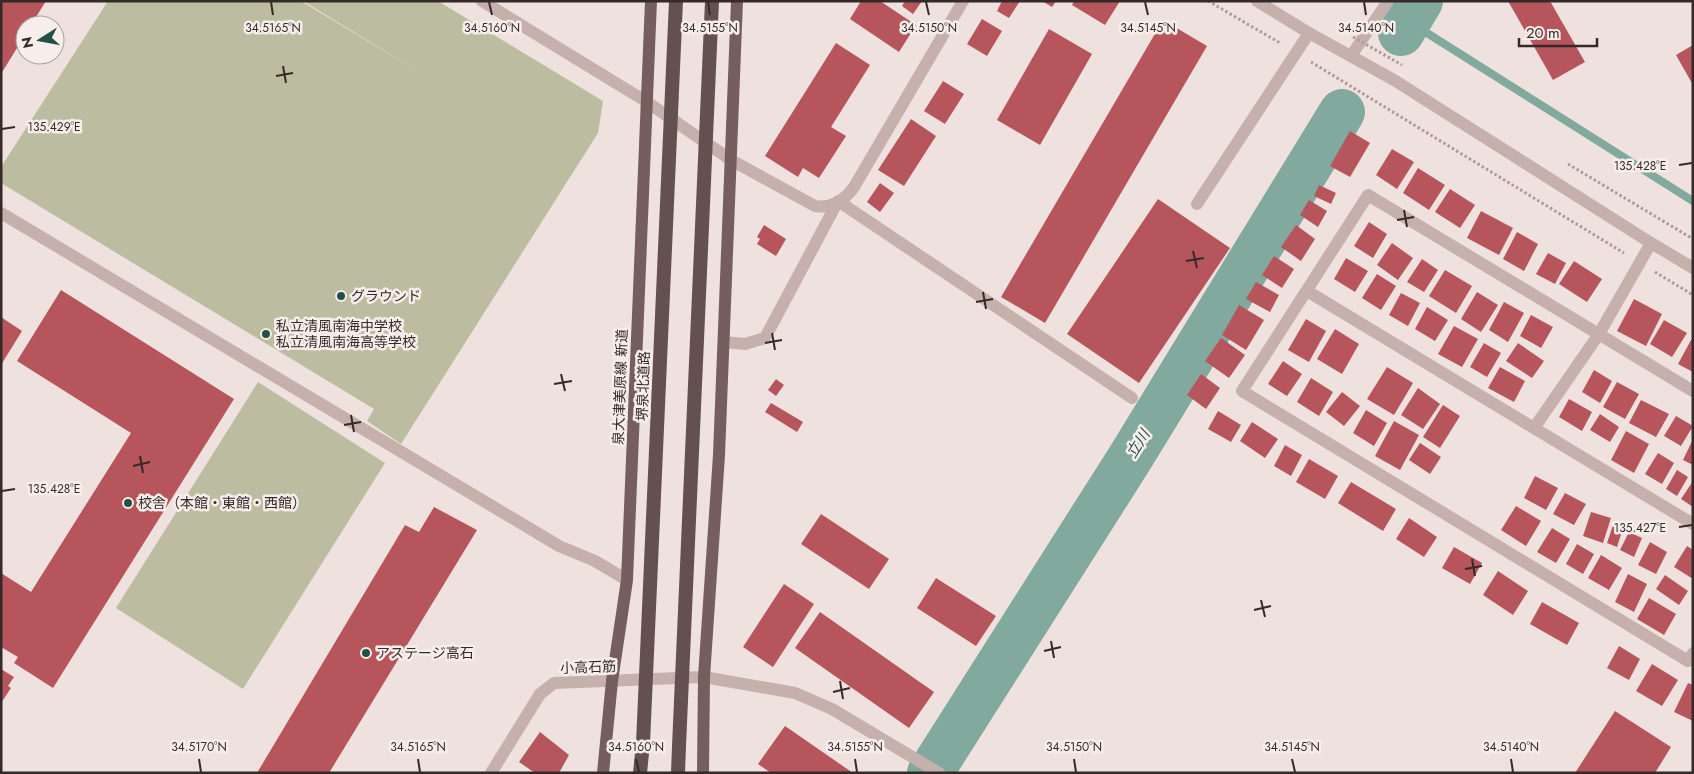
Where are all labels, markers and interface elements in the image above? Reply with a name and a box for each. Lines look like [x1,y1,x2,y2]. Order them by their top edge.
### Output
north arrow [15,15,65,65]
scale bar [1519,15,1596,47]
text: 34.5165°N [245,19,301,37]
text: 34.5160°N [464,19,520,37]
text: 34.5155°N [682,19,738,37]
text: 34.5150°N [901,19,957,37]
text: 34.5145°N [1120,19,1176,37]
text: 34.5140°N [1338,19,1394,37]
text: 20 m [1526,22,1560,44]
text: N [16,35,38,50]
text: 135.429°E [28,118,81,136]
text: 135.428°E [1614,157,1666,175]
place label: グラウンド [351,286,421,306]
marker: グラウンド [335,290,347,302]
place label: 私立清風南海中学校 私立清風南海高等学校 [276,316,416,352]
marker: 私立清風南海中学校 私立清風南海高等学校 [260,328,272,340]
street label: 泉大津美原線 新道 [608,329,632,445]
street label: 堺泉北道路 [632,351,654,421]
water label: 立川 [1121,424,1156,463]
text: 135.428°E [28,480,80,498]
place label: 校舎（本館・東館・西館） [138,493,306,513]
marker: 校舎（本館・東館・西館） [122,497,134,509]
text: 135.427°E [1614,519,1666,537]
place label: アステージ高石 [376,643,474,663]
marker: アステージ高石 [360,647,372,659]
street label: 小高石筋 [560,656,616,678]
text: 34.5170°N [171,738,227,756]
text: 34.5165°N [390,738,446,756]
text: 34.5160°N [608,738,664,756]
text: 34.5155°N [827,738,883,756]
text: 34.5150°N [1046,738,1102,756]
text: 34.5145°N [1264,738,1320,756]
text: 34.5140°N [1483,738,1539,756]

